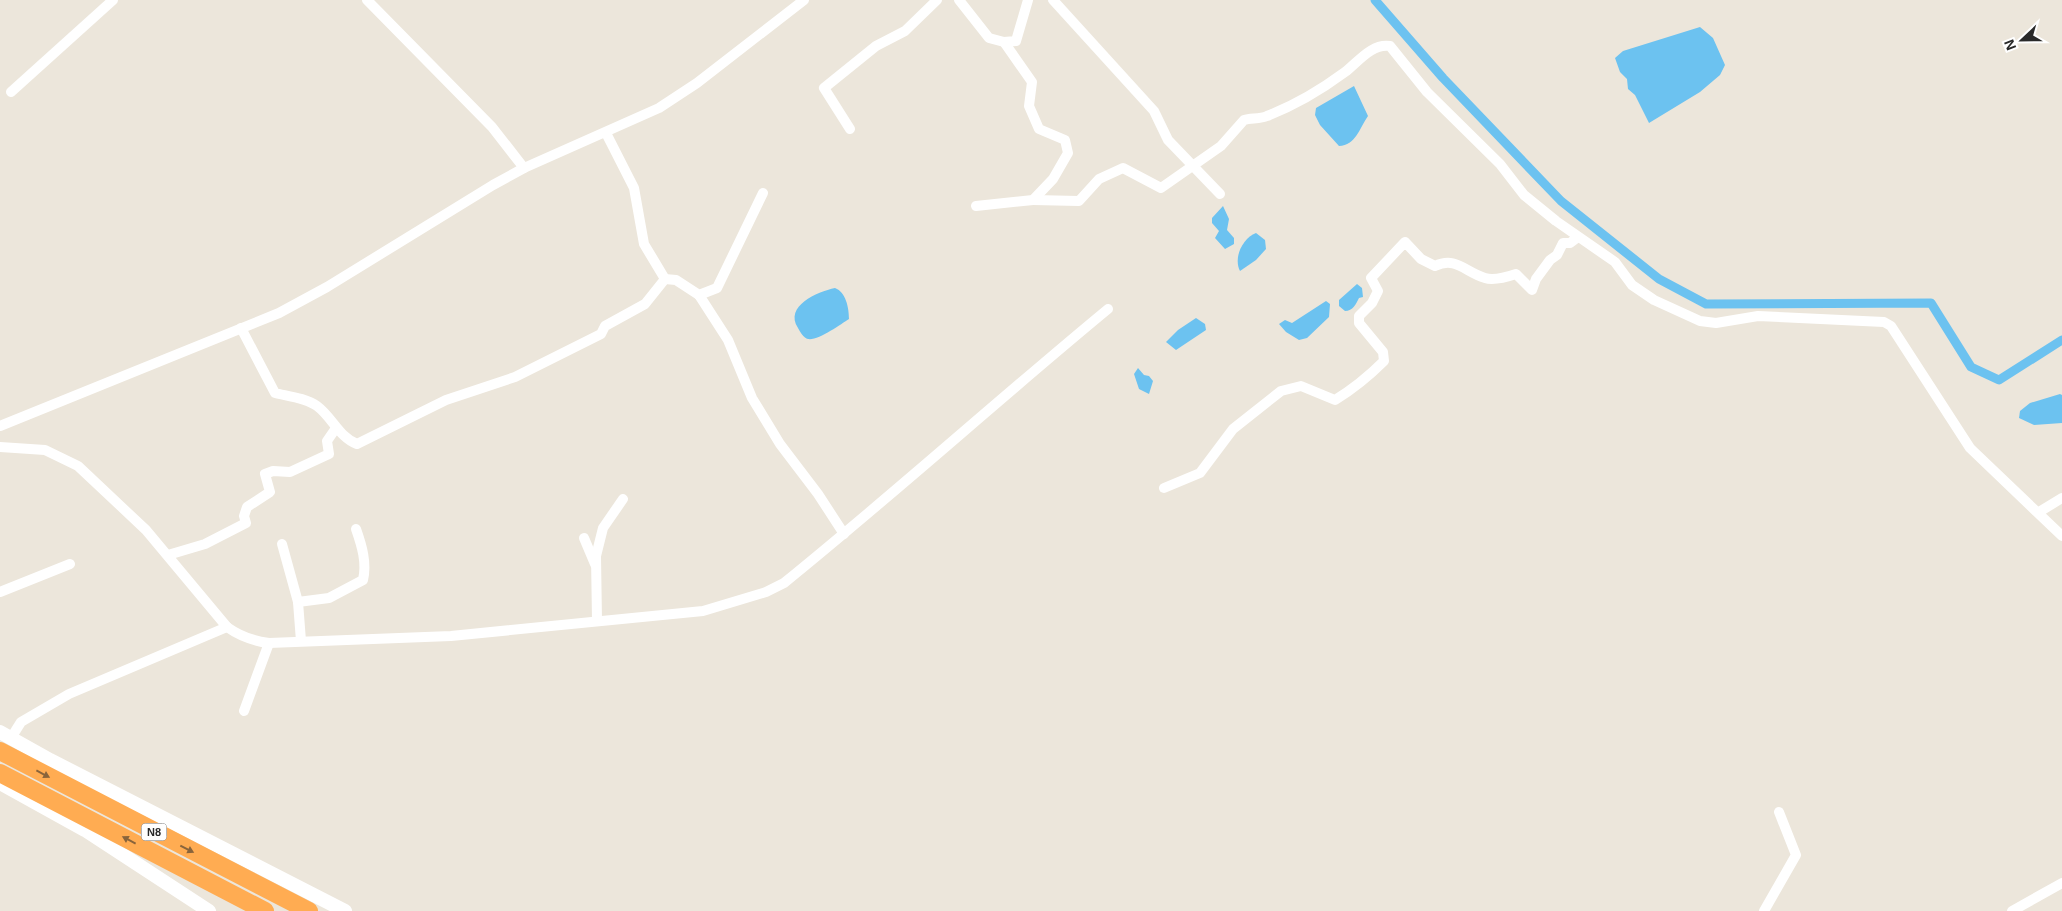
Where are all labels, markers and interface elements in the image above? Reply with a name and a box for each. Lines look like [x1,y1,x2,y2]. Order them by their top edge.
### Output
north arrow [1997,15,2047,65]
text: N [2001,37,2019,53]
one-way arrow [36,770,50,779]
road number: N8 [142,824,166,840]
one-way arrow [121,836,136,844]
one-way arrow [180,845,194,853]

